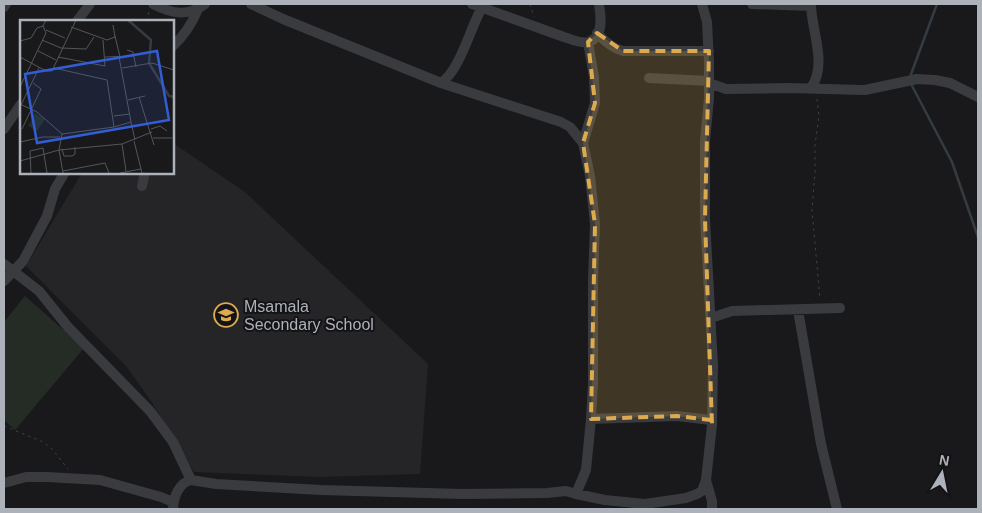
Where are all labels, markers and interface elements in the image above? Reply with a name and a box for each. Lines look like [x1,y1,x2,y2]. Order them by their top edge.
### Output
inset map [20,20,174,174]
place label: Msamala Secondary School [244,298,374,333]
school or university icon: Msamala Secondary School [213,302,239,328]
north arrow [917,448,967,498]
text: N [938,451,951,469]

